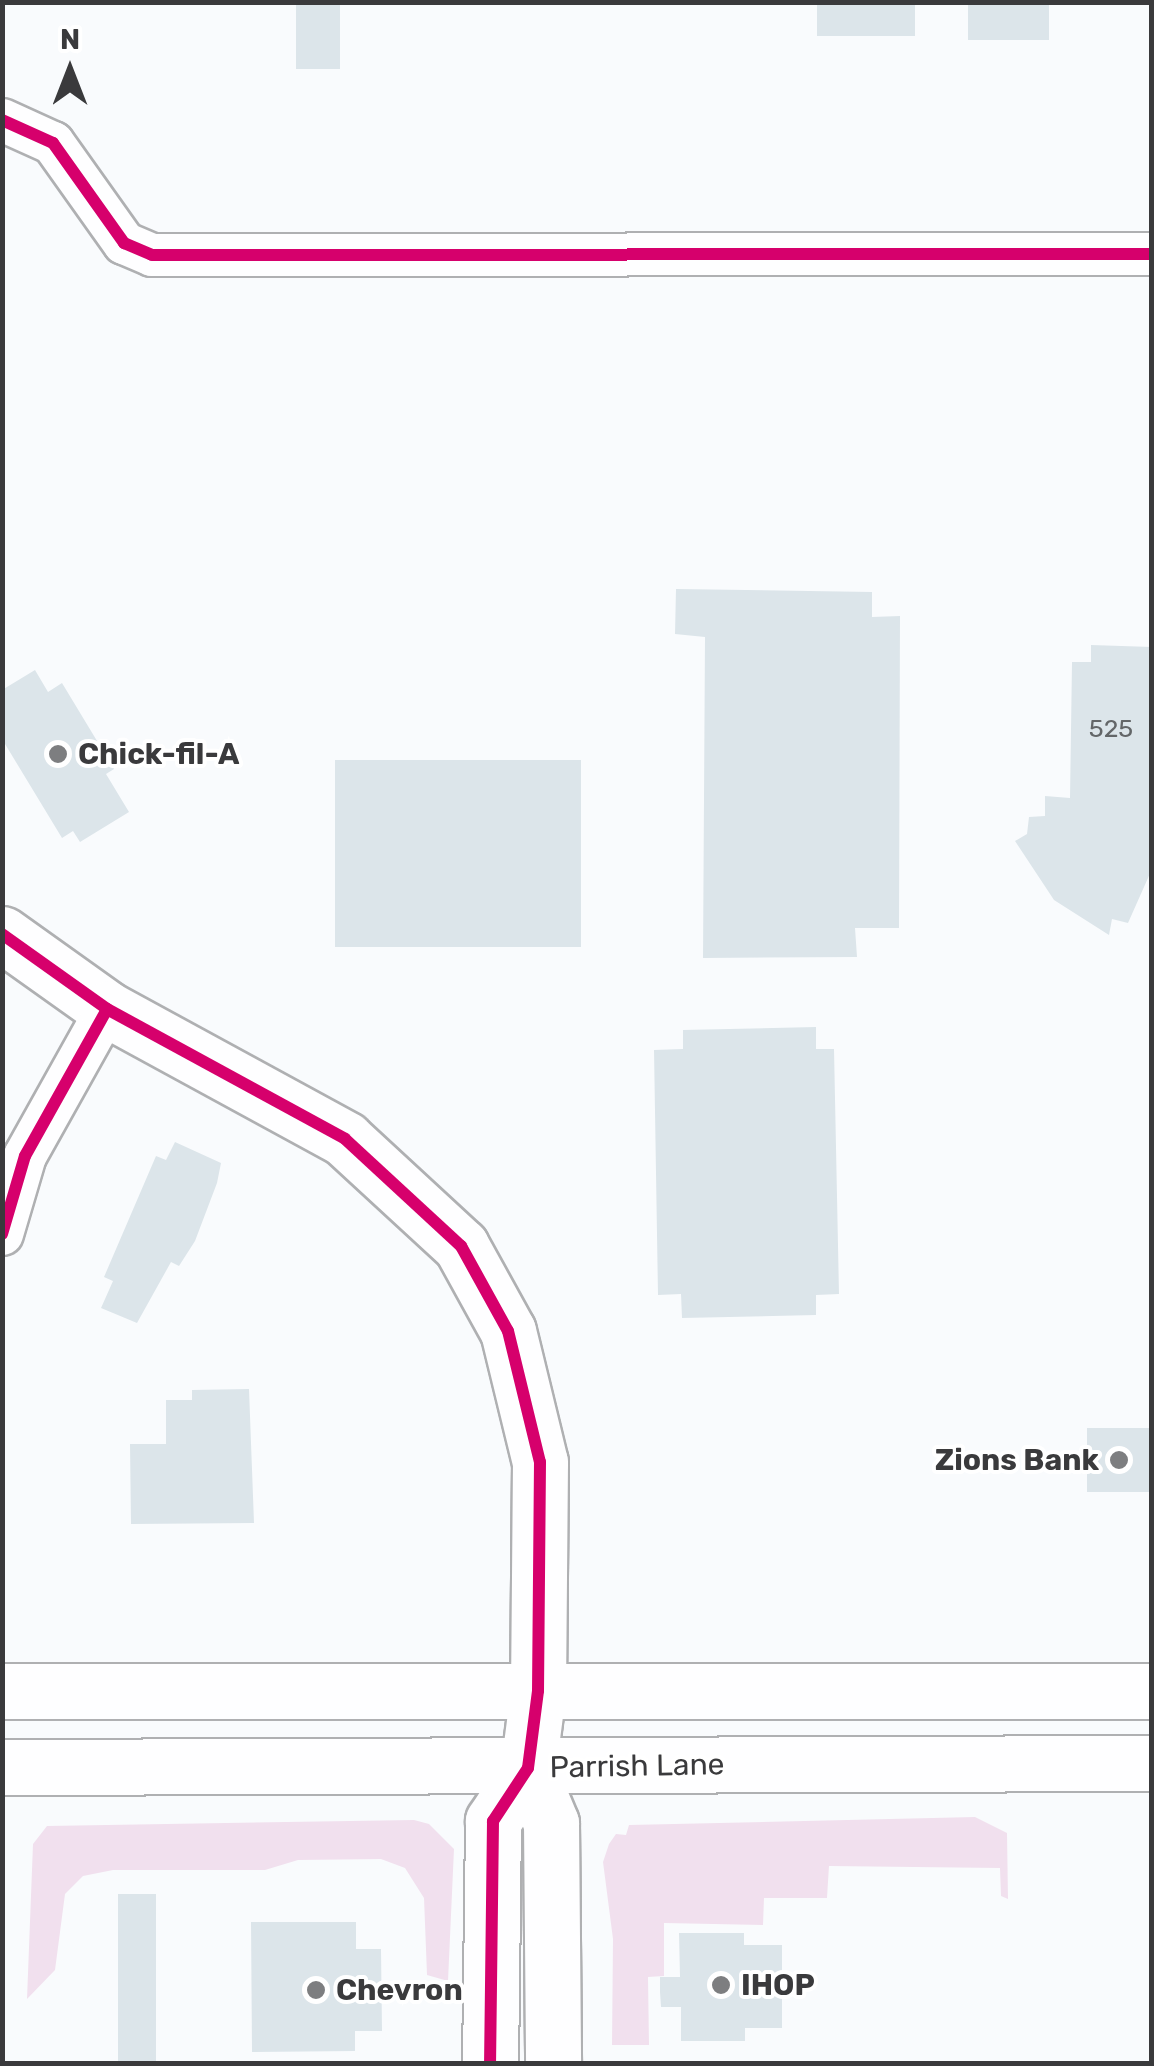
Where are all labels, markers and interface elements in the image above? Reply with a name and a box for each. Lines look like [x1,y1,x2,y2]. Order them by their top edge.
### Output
north arrow [20,20,120,120]
text: N [60,23,80,56]
house number: 525 [1089,714,1133,744]
place label: Chick-fil-A [78,736,240,772]
marker: Chick-fil-A [47,743,69,765]
place label: Zions Bank [935,1442,1099,1478]
marker: Zions Bank [1108,1449,1130,1471]
street label: Parrish Lane [549,1746,725,1786]
place label: IHOP [741,1967,815,2003]
place label: Chevron [336,1972,463,2008]
marker: IHOP [710,1974,732,1996]
marker: Chevron [305,1979,327,2001]

